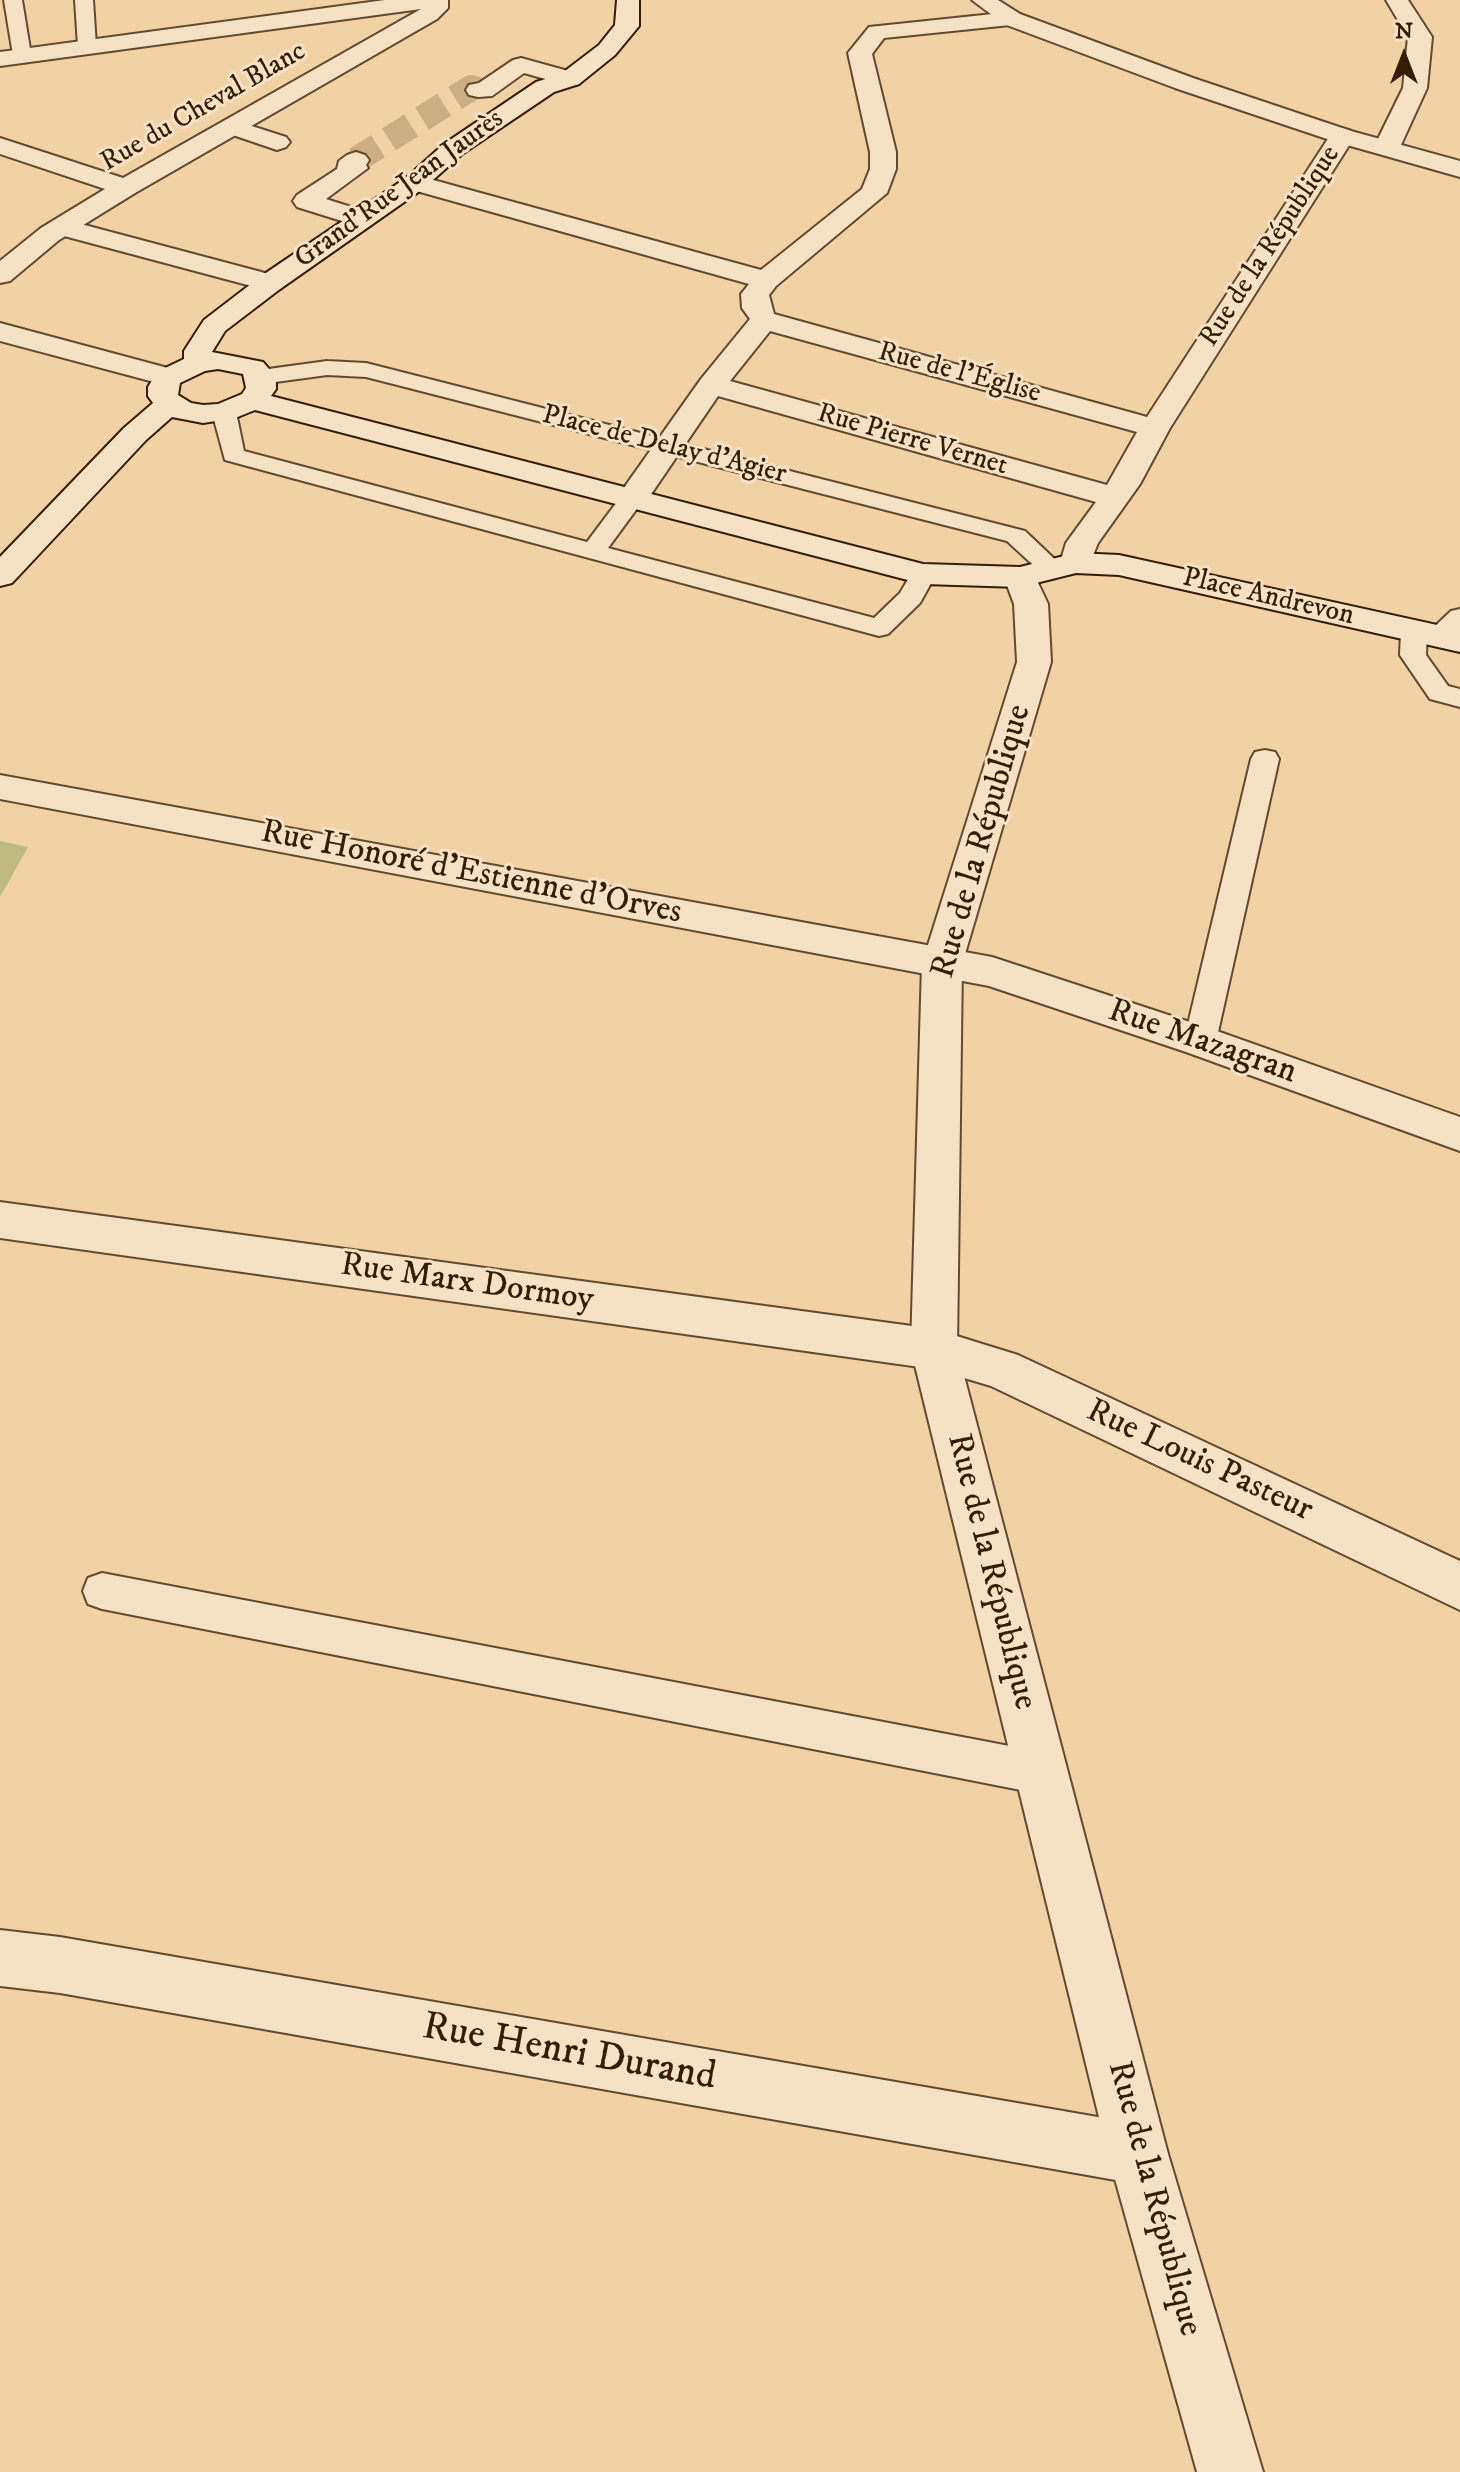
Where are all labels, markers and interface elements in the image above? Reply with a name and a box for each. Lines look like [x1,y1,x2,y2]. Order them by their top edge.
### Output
north arrow [1364,16,1444,96]
text: N [1395,18,1413,45]
street label: Rue du Cheval Blanc [96,36,312,180]
street label: Grand'Rue Jean Jaurès [289,103,511,277]
street label: Rue de la République [1194,140,1348,354]
street label: Rue de l'Église [874,336,1044,412]
street label: Rue Pierre Vernet [813,398,1011,484]
street label: Place de Delay d'Agier [538,399,790,493]
street label: Place Andrevon [1179,562,1357,634]
street label: Rue de la République [924,700,1042,984]
street label: Rue Honoré d'Estienne d'Orves [257,813,685,935]
street label: Rue Mazagran [1102,992,1302,1094]
street label: Rue Marx Dormoy [338,1246,596,1322]
street label: Rue Louis Pasteur [1079,1392,1319,1532]
street label: Rue de la République [936,1430,1044,1714]
street label: Rue Henri Durand [419,2005,719,2103]
street label: Rue de la République [1097,2057,1209,2341]

